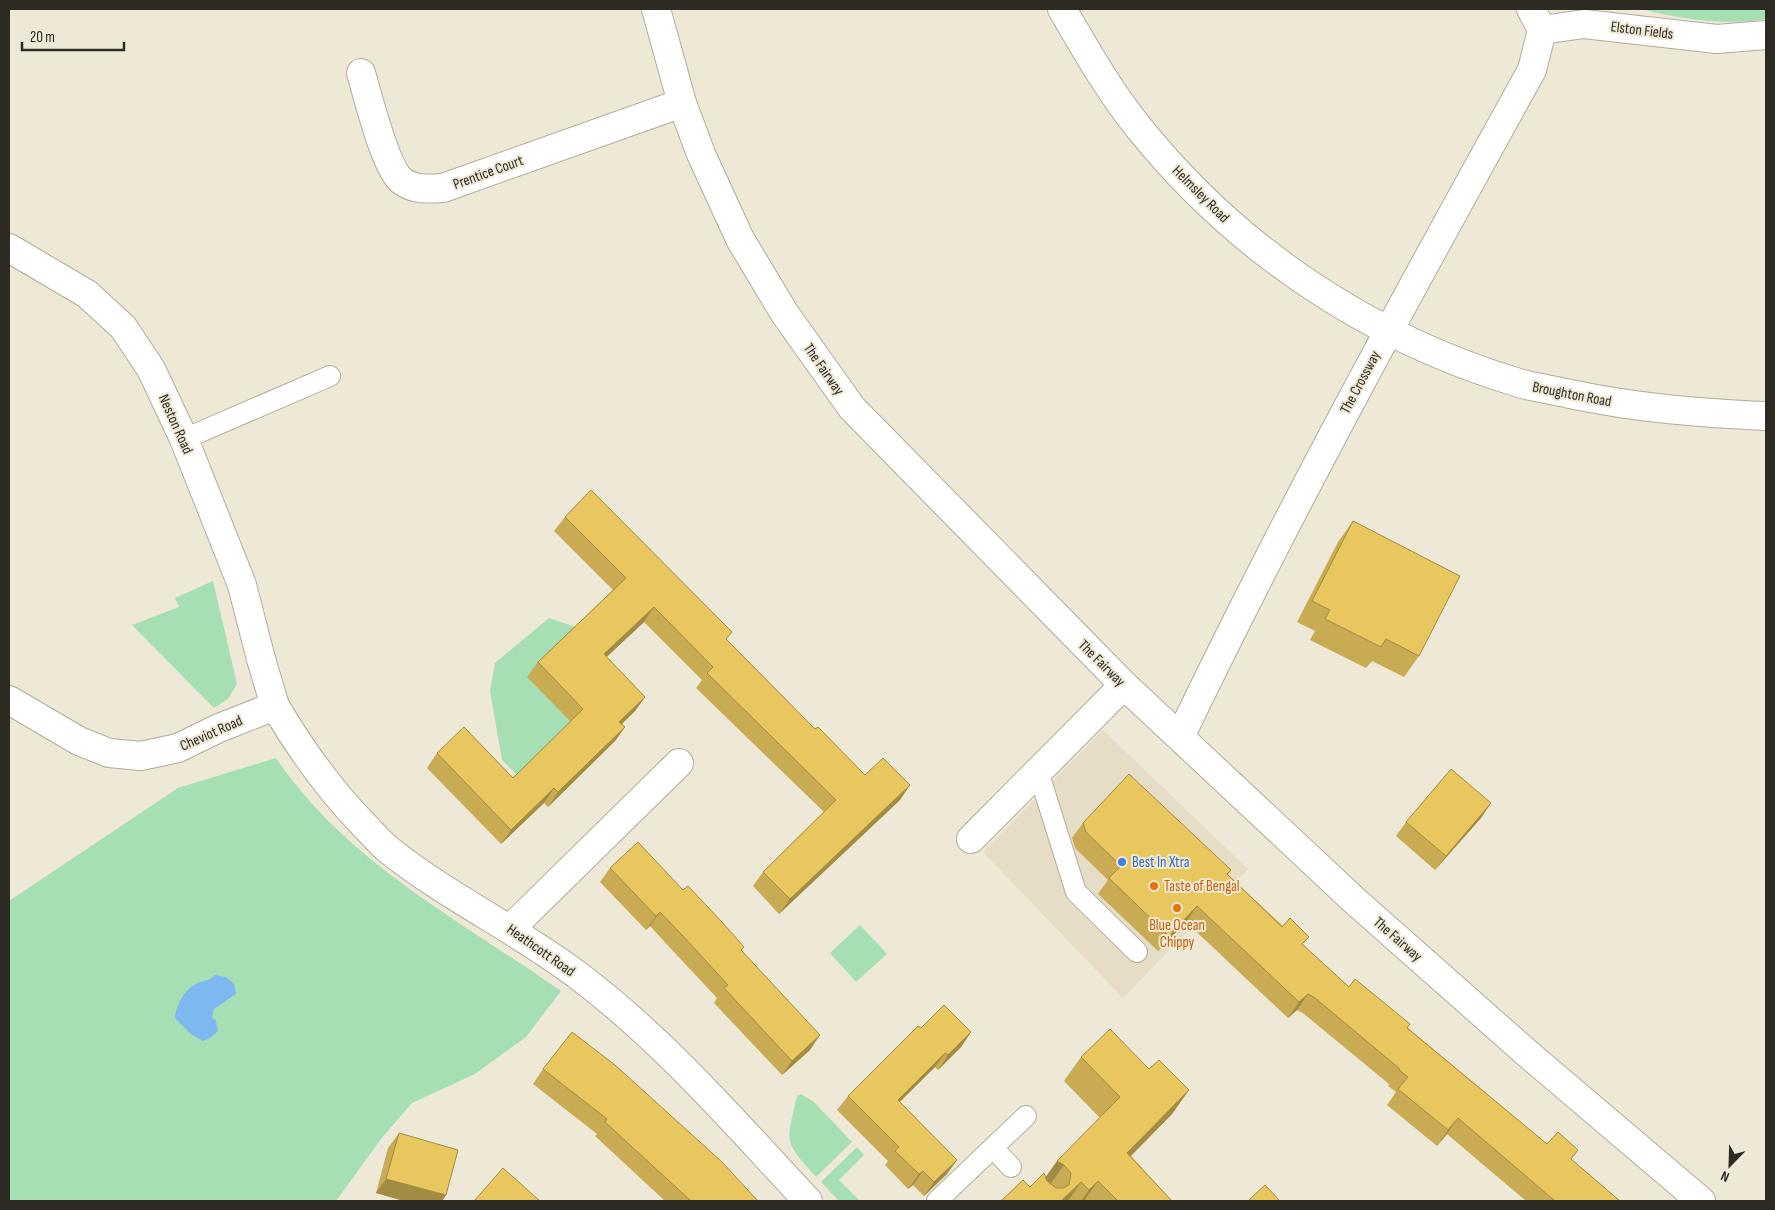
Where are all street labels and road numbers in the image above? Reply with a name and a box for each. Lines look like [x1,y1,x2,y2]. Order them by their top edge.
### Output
street label: Elston Fields [1610,17,1674,44]
street label: Prentice Court [450,151,526,194]
street label: Helmsley Road [1168,162,1233,227]
street label: The Fairway [799,340,848,399]
street label: The Crossway [1336,347,1385,417]
street label: Broughton Road [1531,378,1613,411]
street label: Neston Road [154,391,197,457]
street label: The Fairway [1074,636,1129,691]
street label: Cheviot Road [177,711,245,756]
street label: The Fairway [1369,913,1426,966]
street label: Heathcott Road [503,920,579,981]

